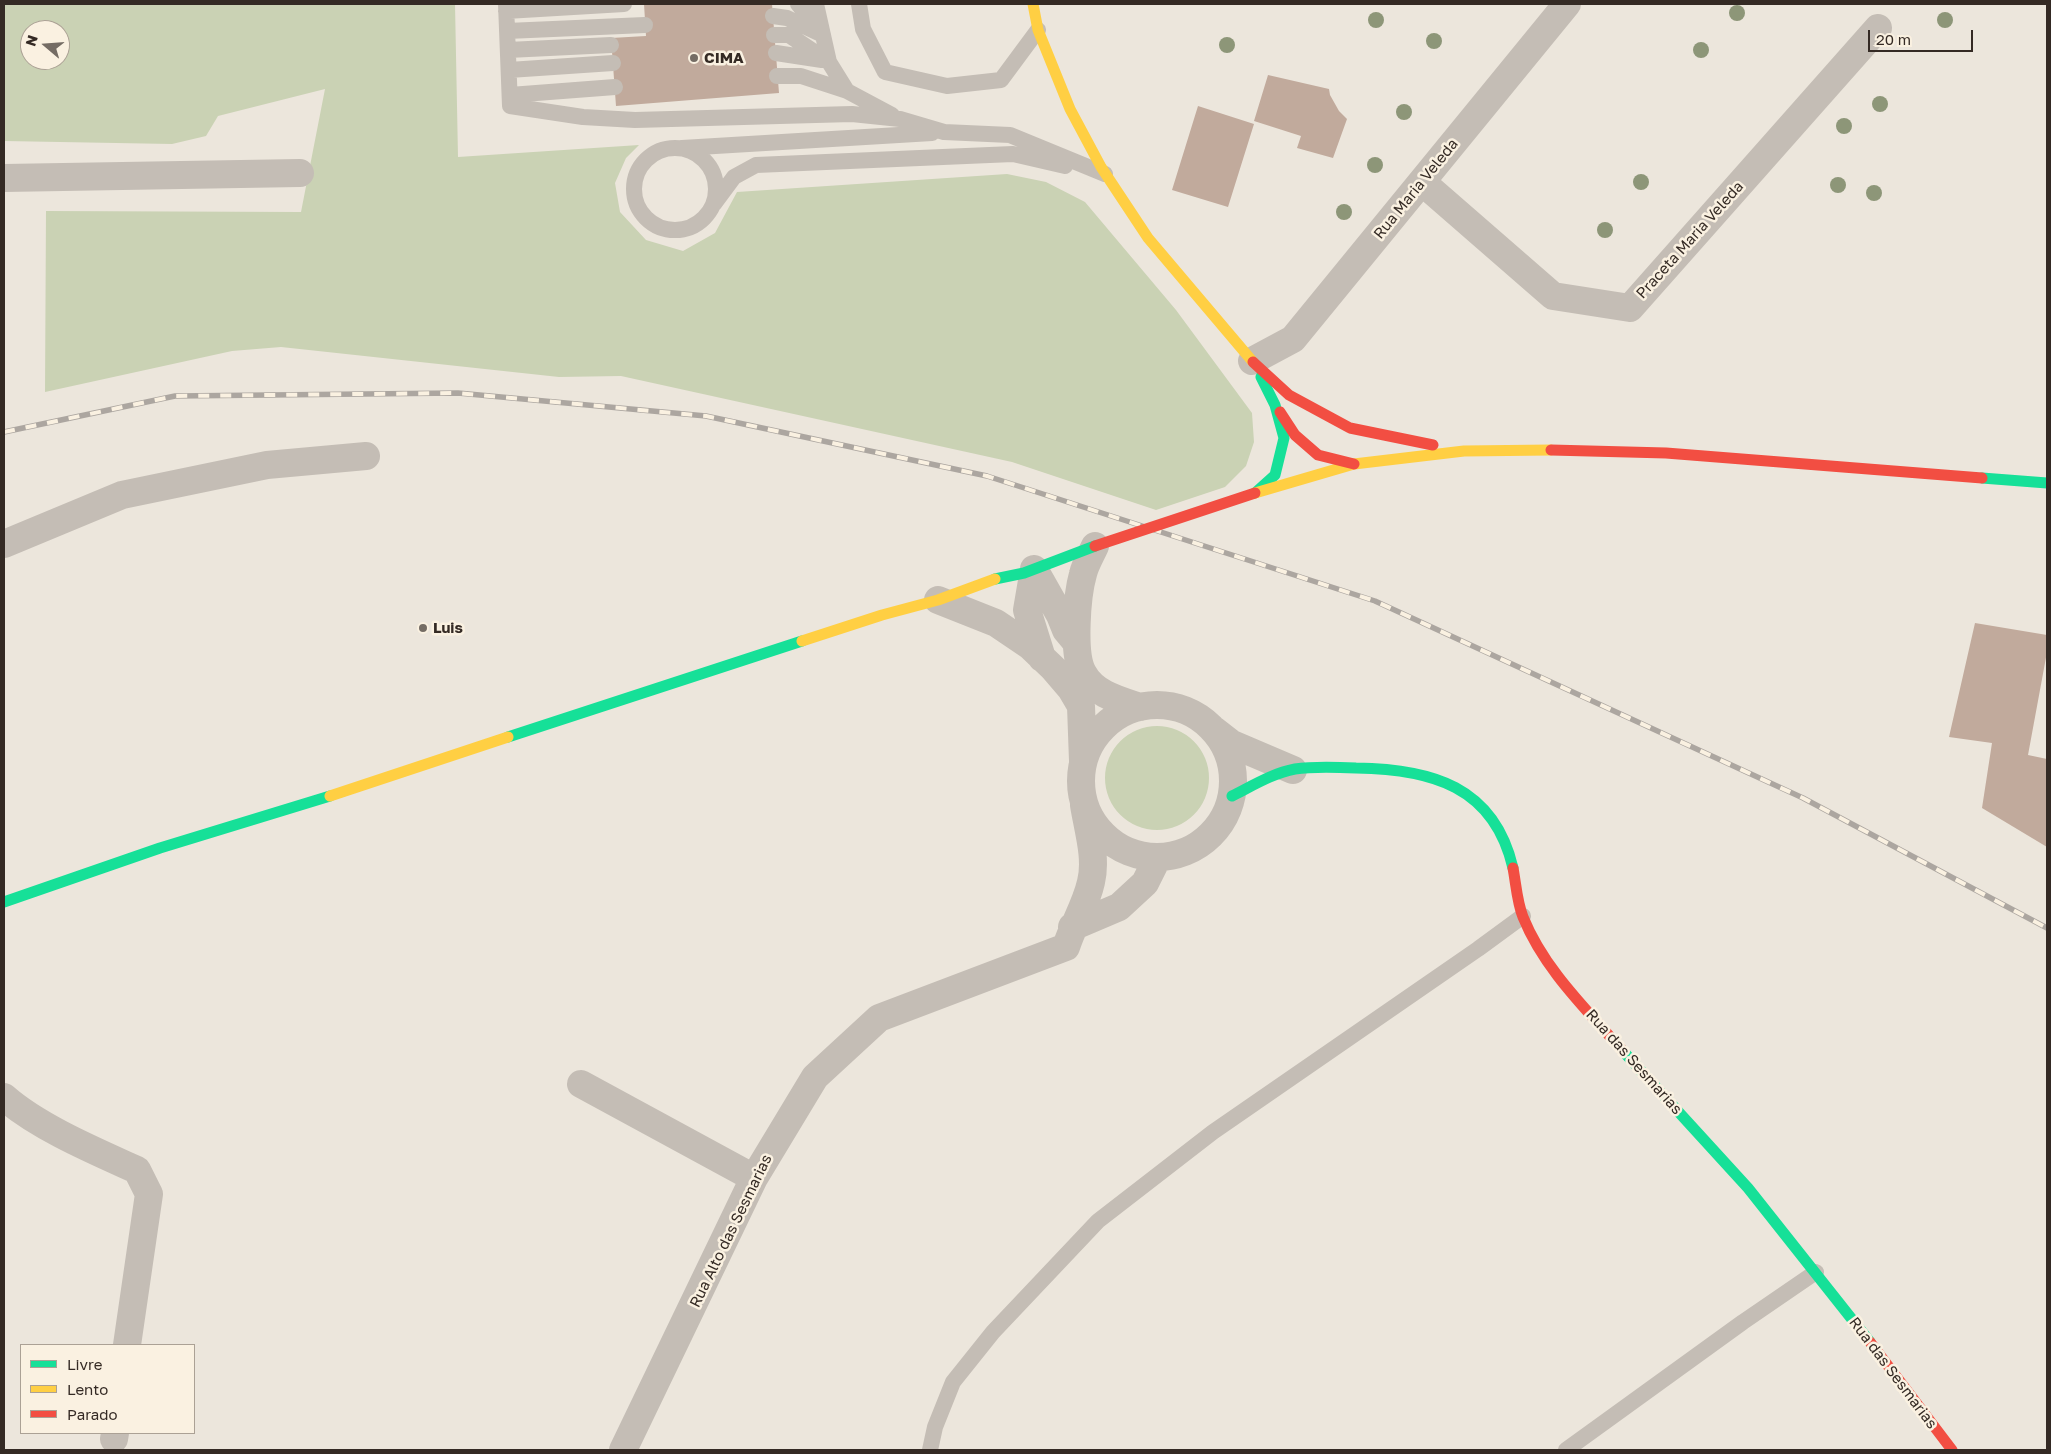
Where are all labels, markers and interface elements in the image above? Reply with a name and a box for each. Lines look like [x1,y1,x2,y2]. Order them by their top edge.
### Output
north arrow [20,20,70,70]
scale bar [1871,20,1976,52]
text: 20 m [1876,30,1911,48]
text: N [21,33,41,48]
place label: CIMA [704,49,744,67]
marker: CIMA [688,52,700,64]
street label: Rua Maria Veleda [1370,135,1462,243]
street label: Praceta Maria Veleda [1633,178,1747,302]
place label: Luis [433,619,463,637]
marker: Luis [417,622,429,634]
street label: Rua das Sesmarias [1582,1006,1686,1118]
street label: Rua Alto das Sesmarias [686,1152,776,1310]
street label: Rua das Sesmarias [1845,1314,1941,1432]
legend [20,1344,195,1434]
text: Livre [67,1355,102,1373]
text: Lento [67,1380,108,1398]
text: Parado [67,1405,118,1423]

